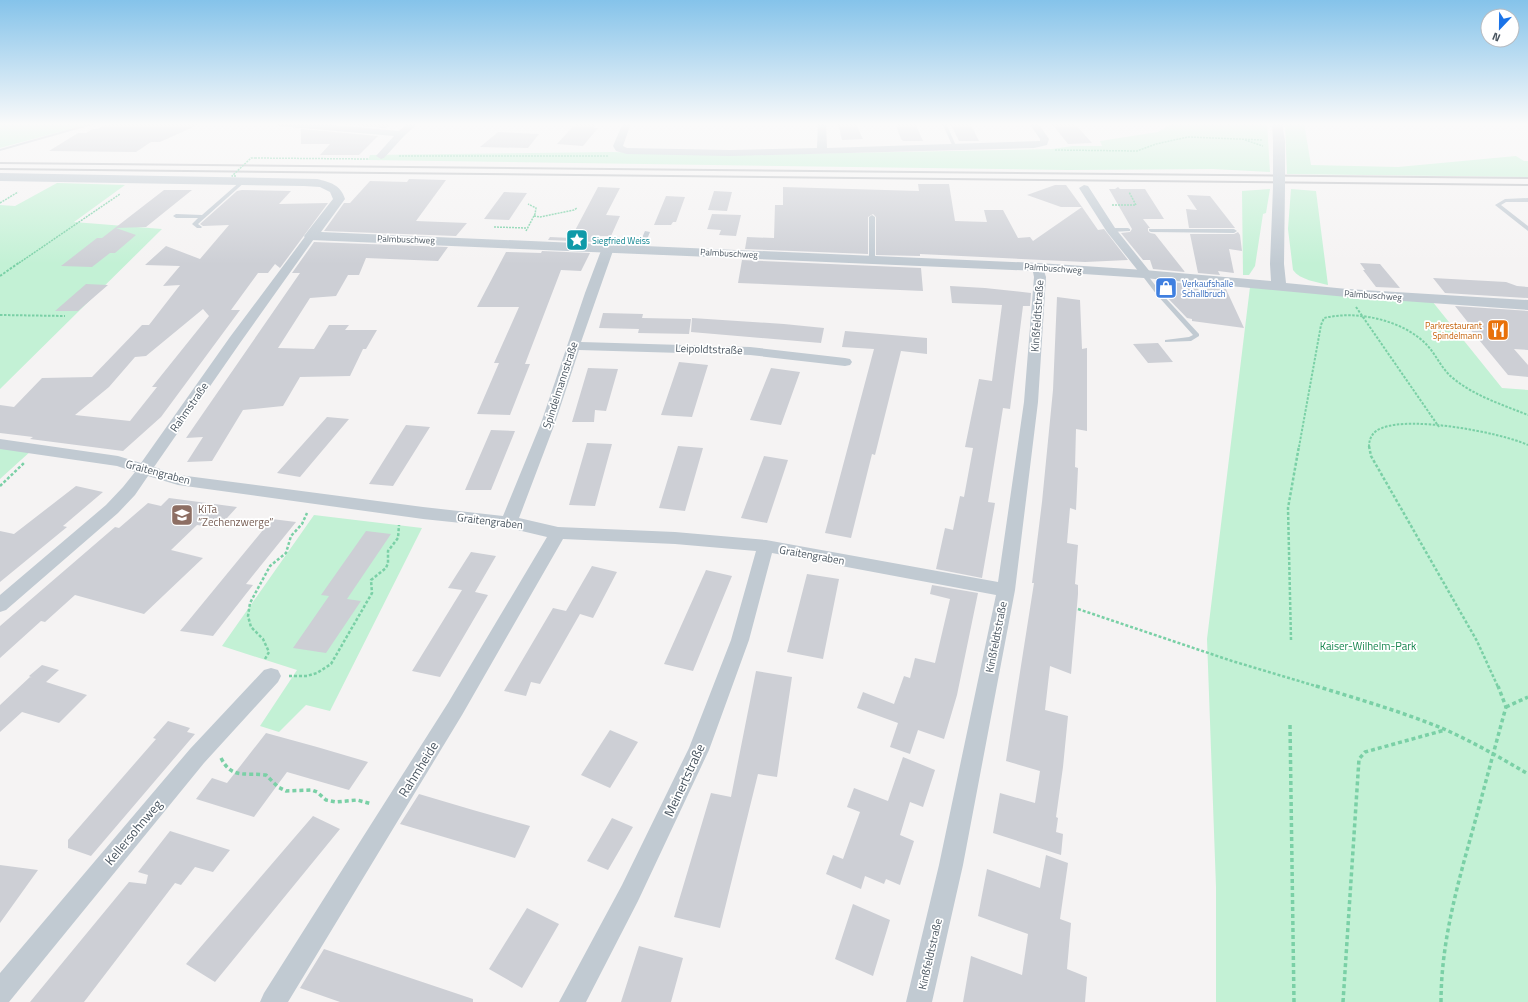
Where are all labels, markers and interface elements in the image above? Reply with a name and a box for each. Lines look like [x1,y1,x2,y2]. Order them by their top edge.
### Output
north arrow [1480,8,1520,48]
text: N [1490,28,1503,46]
place icon: Siegfried Weiss [564,227,590,253]
street label: Palmbuschweg [377,231,435,247]
place label: Siegfried Weiss [592,234,650,247]
street label: Palmbuschweg [700,245,759,261]
street label: Palmbuschweg [1024,259,1083,277]
shop icon: Verkaufshalle Schallbruch [1153,275,1179,301]
place label: Verkaufshalle Schallbruch [1182,277,1234,300]
street label: Kinßfeldtstraße [1026,279,1048,353]
street label: Palmbuschweg [1344,286,1403,304]
restaurant icon: Parkrestaurant Spindelmann [1485,317,1511,343]
place label: Parkrestaurant Spindelmann [1425,319,1483,342]
street label: Spindelmannstraße [538,339,582,431]
street label: Leipoldtstraße [675,340,743,358]
street label: Rahmstraße [166,378,212,435]
street label: Graitengraben [124,456,192,488]
place label: KiTa “Zechenzwerge” [198,501,273,530]
school or university icon: KiTa “Zechenzwerge” [169,502,195,528]
street label: Graitengraben [456,509,524,533]
street label: Graitengraben [778,541,846,569]
street label: Kinßfeldtstraße [981,600,1011,674]
park label: Kaiser-Wilhelm-Park [1320,638,1417,654]
street label: Rahmheide [393,737,443,801]
street label: Meinertstraße [658,740,710,820]
street label: Kellersohnweg [99,794,167,869]
street label: Kinßfeldtstraße [914,917,946,991]

